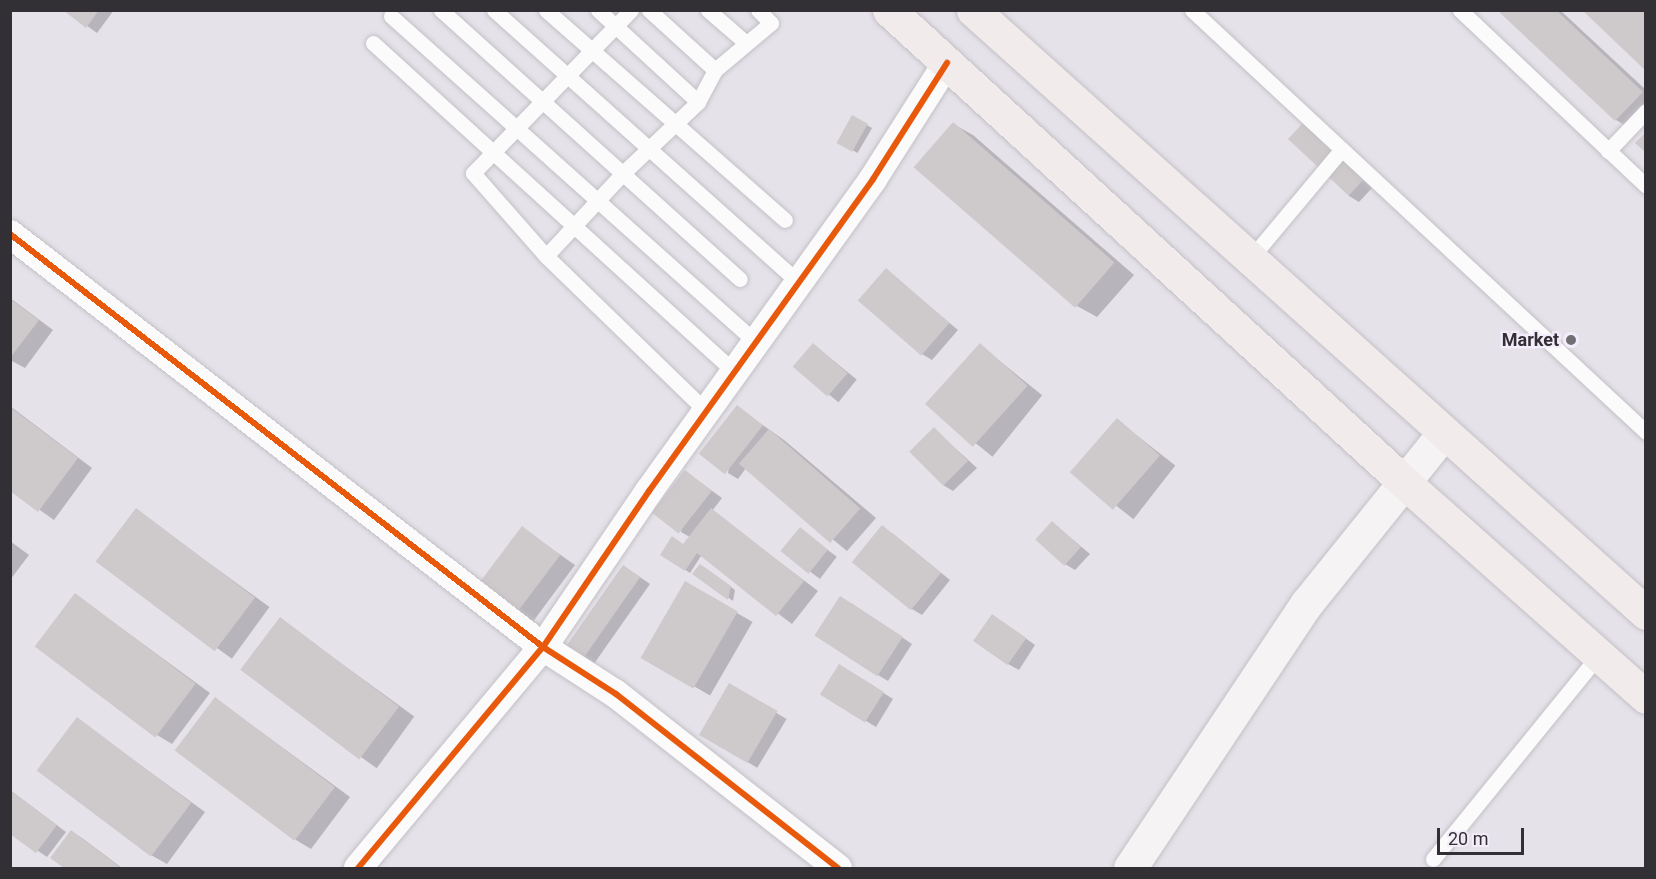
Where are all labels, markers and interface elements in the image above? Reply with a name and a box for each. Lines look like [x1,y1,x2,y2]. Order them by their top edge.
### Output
place label: Market [1502,329,1559,351]
marker: Market [1564,333,1578,347]
scale bar [1440,816,1527,854]
text: 20 m [1448,828,1488,849]

